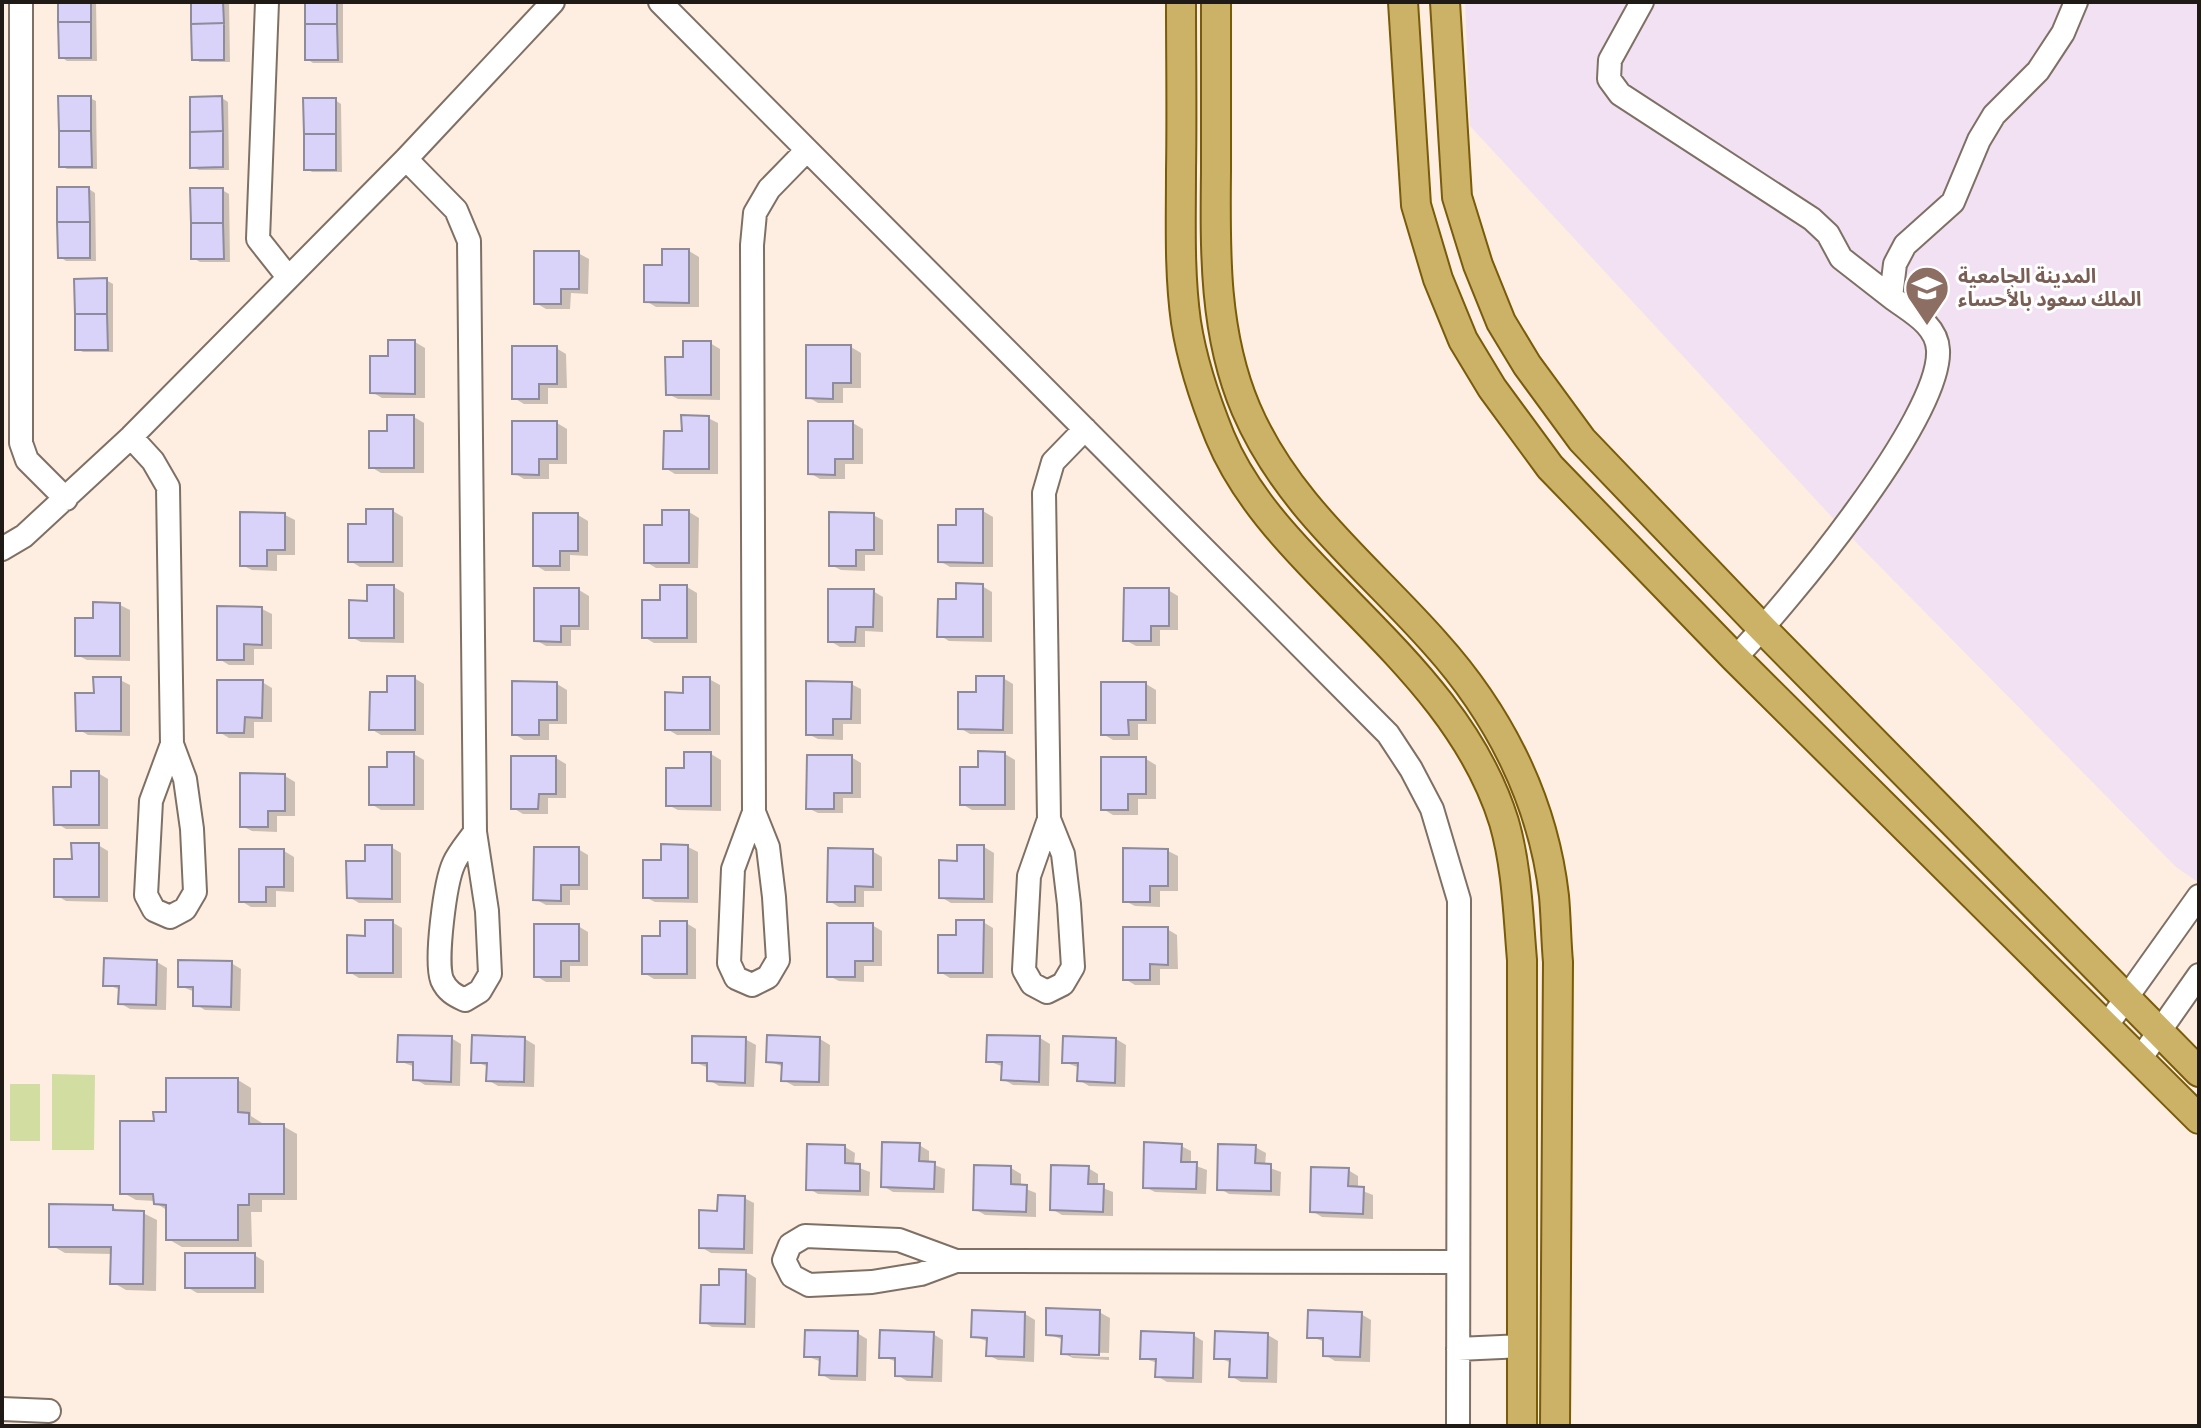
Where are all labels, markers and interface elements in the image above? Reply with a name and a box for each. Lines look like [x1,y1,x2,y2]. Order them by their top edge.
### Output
place label: المدينة الجامعية الملك سعود بالأحساء [1958,263,2141,312]
school or university icon: المدينة الجامعية الملك سعود بالأحساء [1903,264,1951,327]

